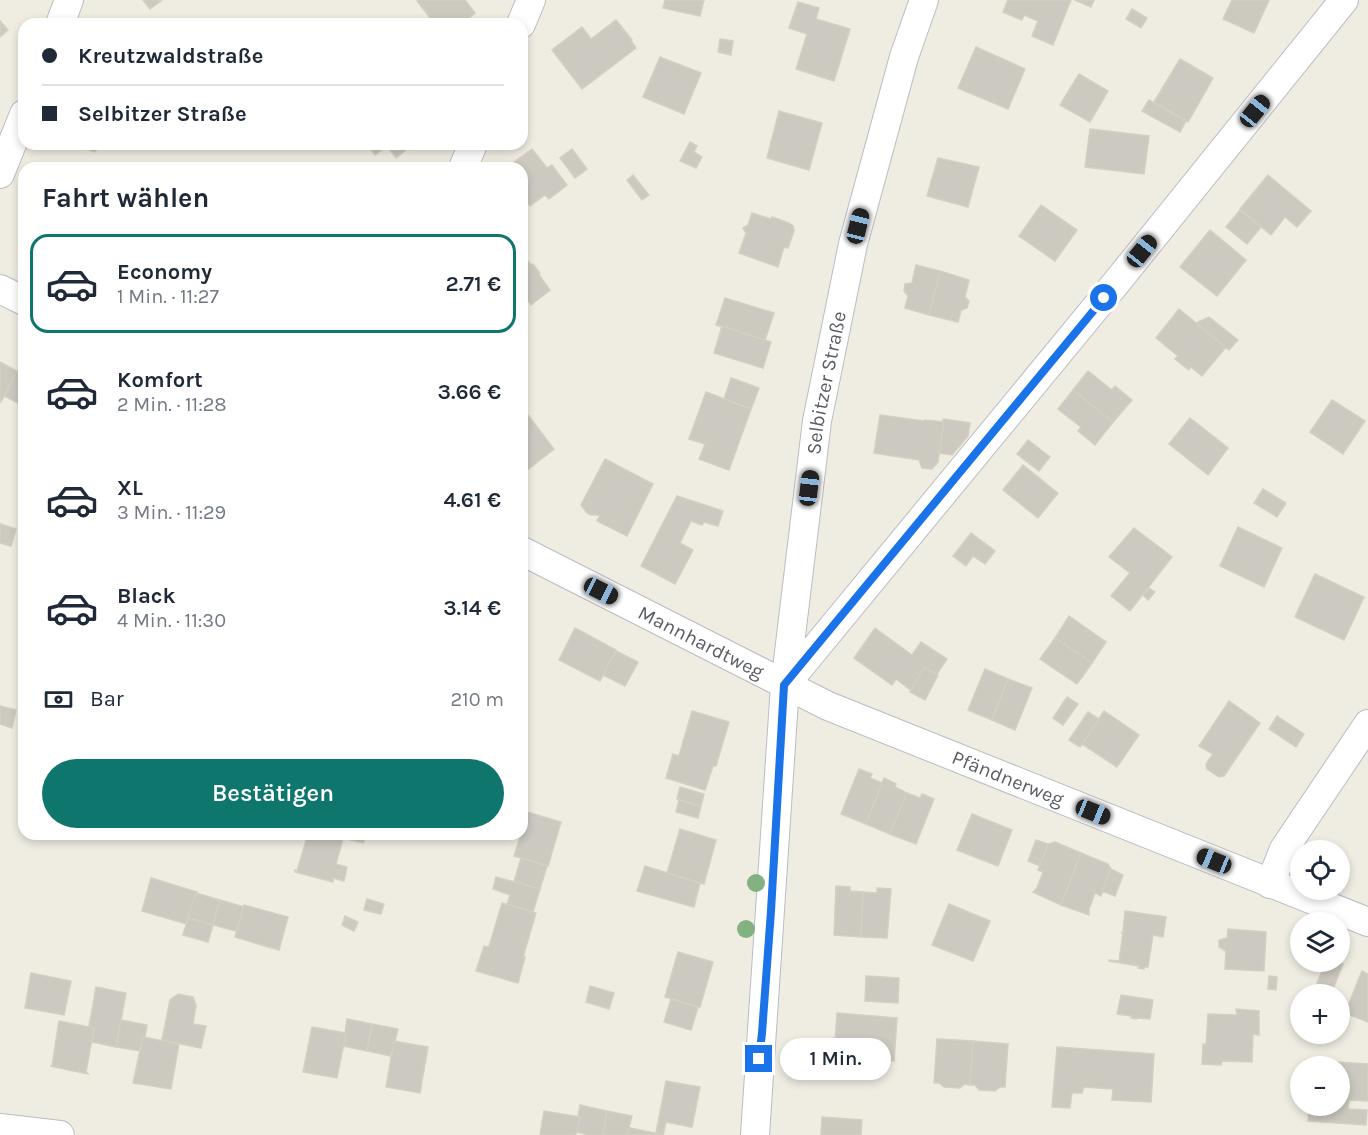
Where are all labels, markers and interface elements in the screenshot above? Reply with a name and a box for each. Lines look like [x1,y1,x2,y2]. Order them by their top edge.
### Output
text: Kreutzwaldstraße [78,43,264,69]
car [1237,91,1273,131]
text: Selbitzer Straße [78,101,247,127]
text: Fahrt wählen [42,182,209,214]
car [845,206,871,246]
car [1124,231,1160,271]
icon: car [45,257,99,311]
text: Economy [117,259,212,285]
text: 2.71 € [446,271,501,297]
route start [1090,284,1117,311]
text: 1 Min. · 11:27 [117,285,219,308]
street label: Selbitzer Straße [802,309,851,456]
icon: car [45,365,99,419]
text: Komfort [117,367,203,393]
text: 3.66 € [437,379,501,405]
text: 2 Min. · 11:28 [117,393,227,416]
car [798,469,820,507]
icon: car [45,473,99,527]
text: XL [117,475,143,501]
text: 4.61 € [443,487,501,513]
text: 3 Min. · 11:29 [117,501,226,524]
car [581,575,621,607]
icon: car [45,581,99,635]
text: Black [117,583,176,609]
text: 3.14 € [443,595,501,621]
street label: Mannhardtweg [634,601,768,684]
text: 4 Min. · 11:30 [117,609,226,632]
icon: cash [42,683,75,716]
text: Bar [90,686,124,712]
text: 210 m [450,688,504,711]
street label: Pfändnerweg [949,746,1067,811]
button: Bestätigen [42,759,504,828]
car [1073,797,1113,827]
map controls [1290,840,1350,1116]
button: locate [1290,840,1350,900]
car [1194,846,1234,876]
button: layers [1290,912,1350,972]
button: + [1290,984,1350,1044]
callout: 1 Min. [780,1038,891,1080]
route end [745,1045,772,1072]
text: 1 Min. [809,1047,862,1070]
button: − [1290,1056,1350,1116]

